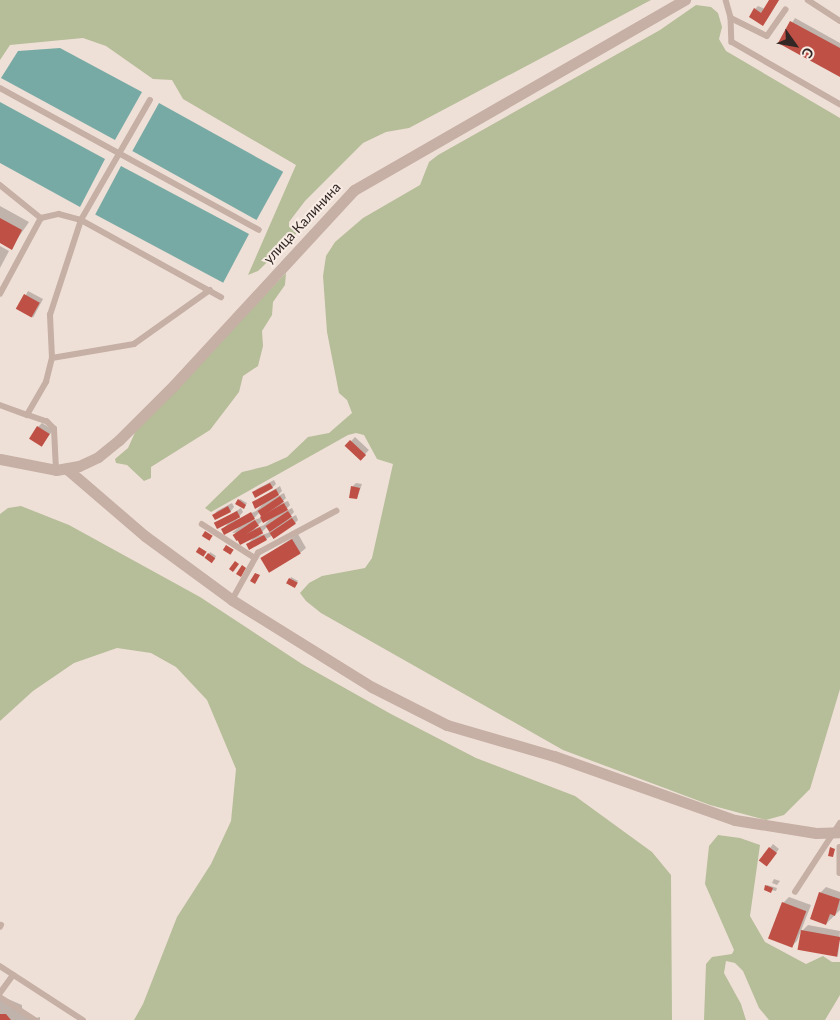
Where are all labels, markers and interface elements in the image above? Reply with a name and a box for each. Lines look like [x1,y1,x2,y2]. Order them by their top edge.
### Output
north arrow [770,20,820,70]
text: С [798,45,818,62]
street label: улица Калинина [260,179,344,267]

